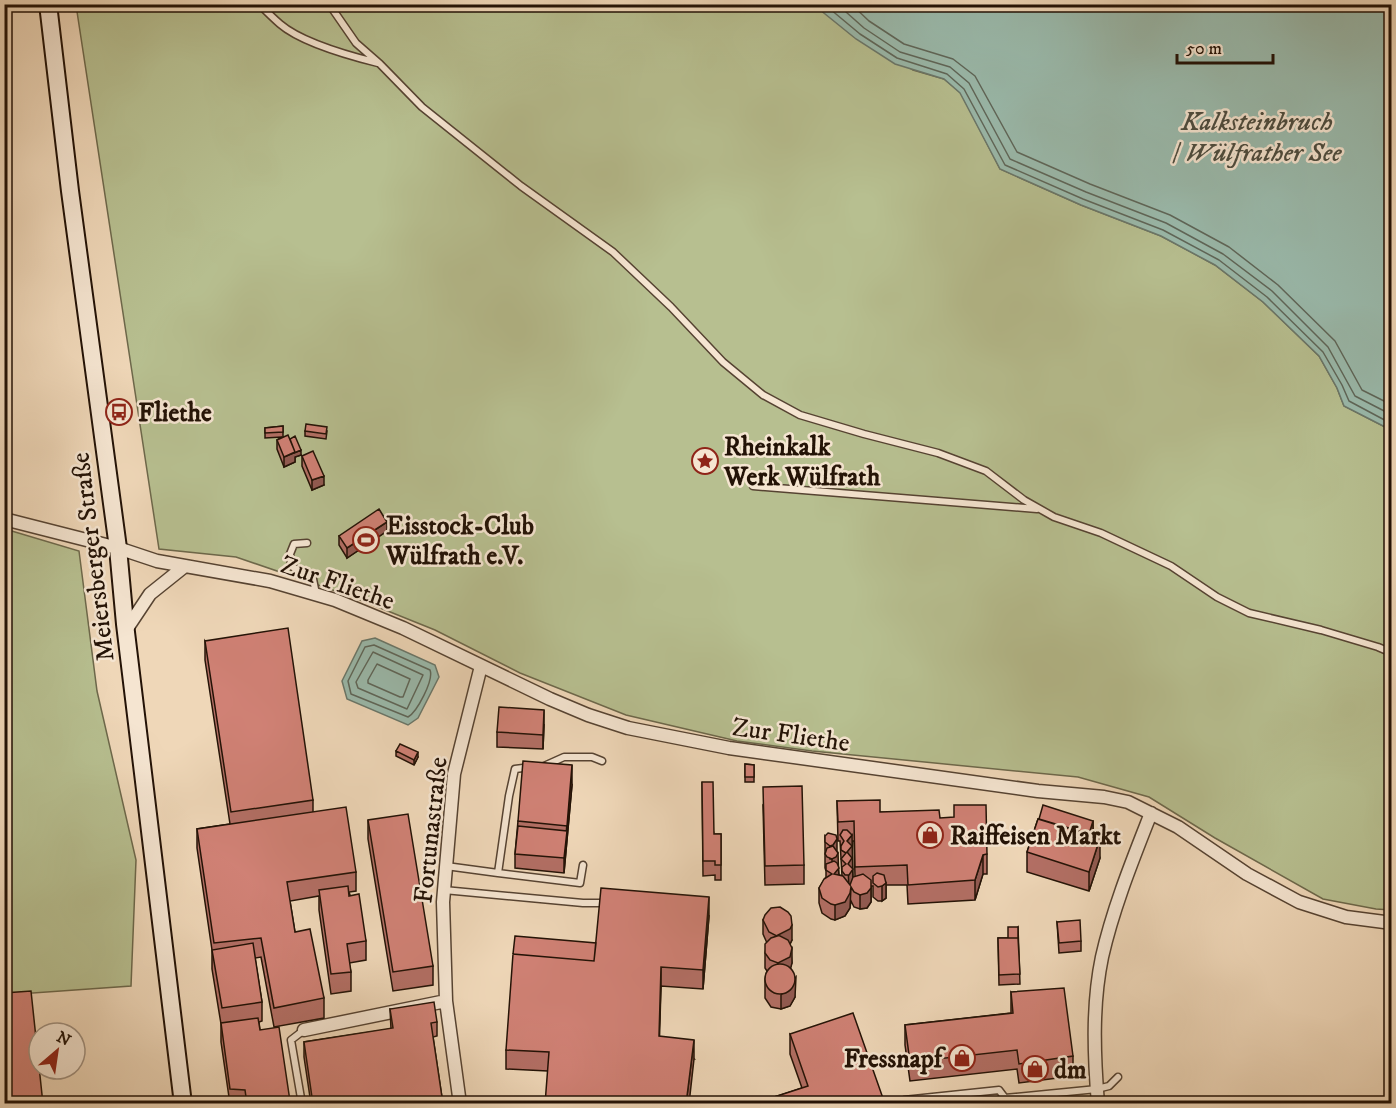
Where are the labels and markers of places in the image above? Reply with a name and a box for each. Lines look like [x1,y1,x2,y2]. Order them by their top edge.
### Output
bus stop icon: Fliethe [104,397,134,427]
place label: Fliethe [138,397,212,430]
place label: Rheinkalk Werk Wülfrath [723,431,881,494]
place icon: Rheinkalk Werk Wülfrath [690,446,720,476]
place label: Eisstock-Club Wülfrath e.V. [385,510,534,573]
sports icon: Eisstock-Club Wülfrath e.V. [351,525,381,555]
shop icon: Raiffeisen Markt [915,820,945,850]
place label: Raiffeisen Markt [950,820,1122,853]
place label: Fressnapf [844,1043,947,1076]
shop icon: Fressnapf [947,1043,977,1073]
shop icon: dm [1020,1054,1050,1084]
place label: dm [1054,1054,1087,1087]

